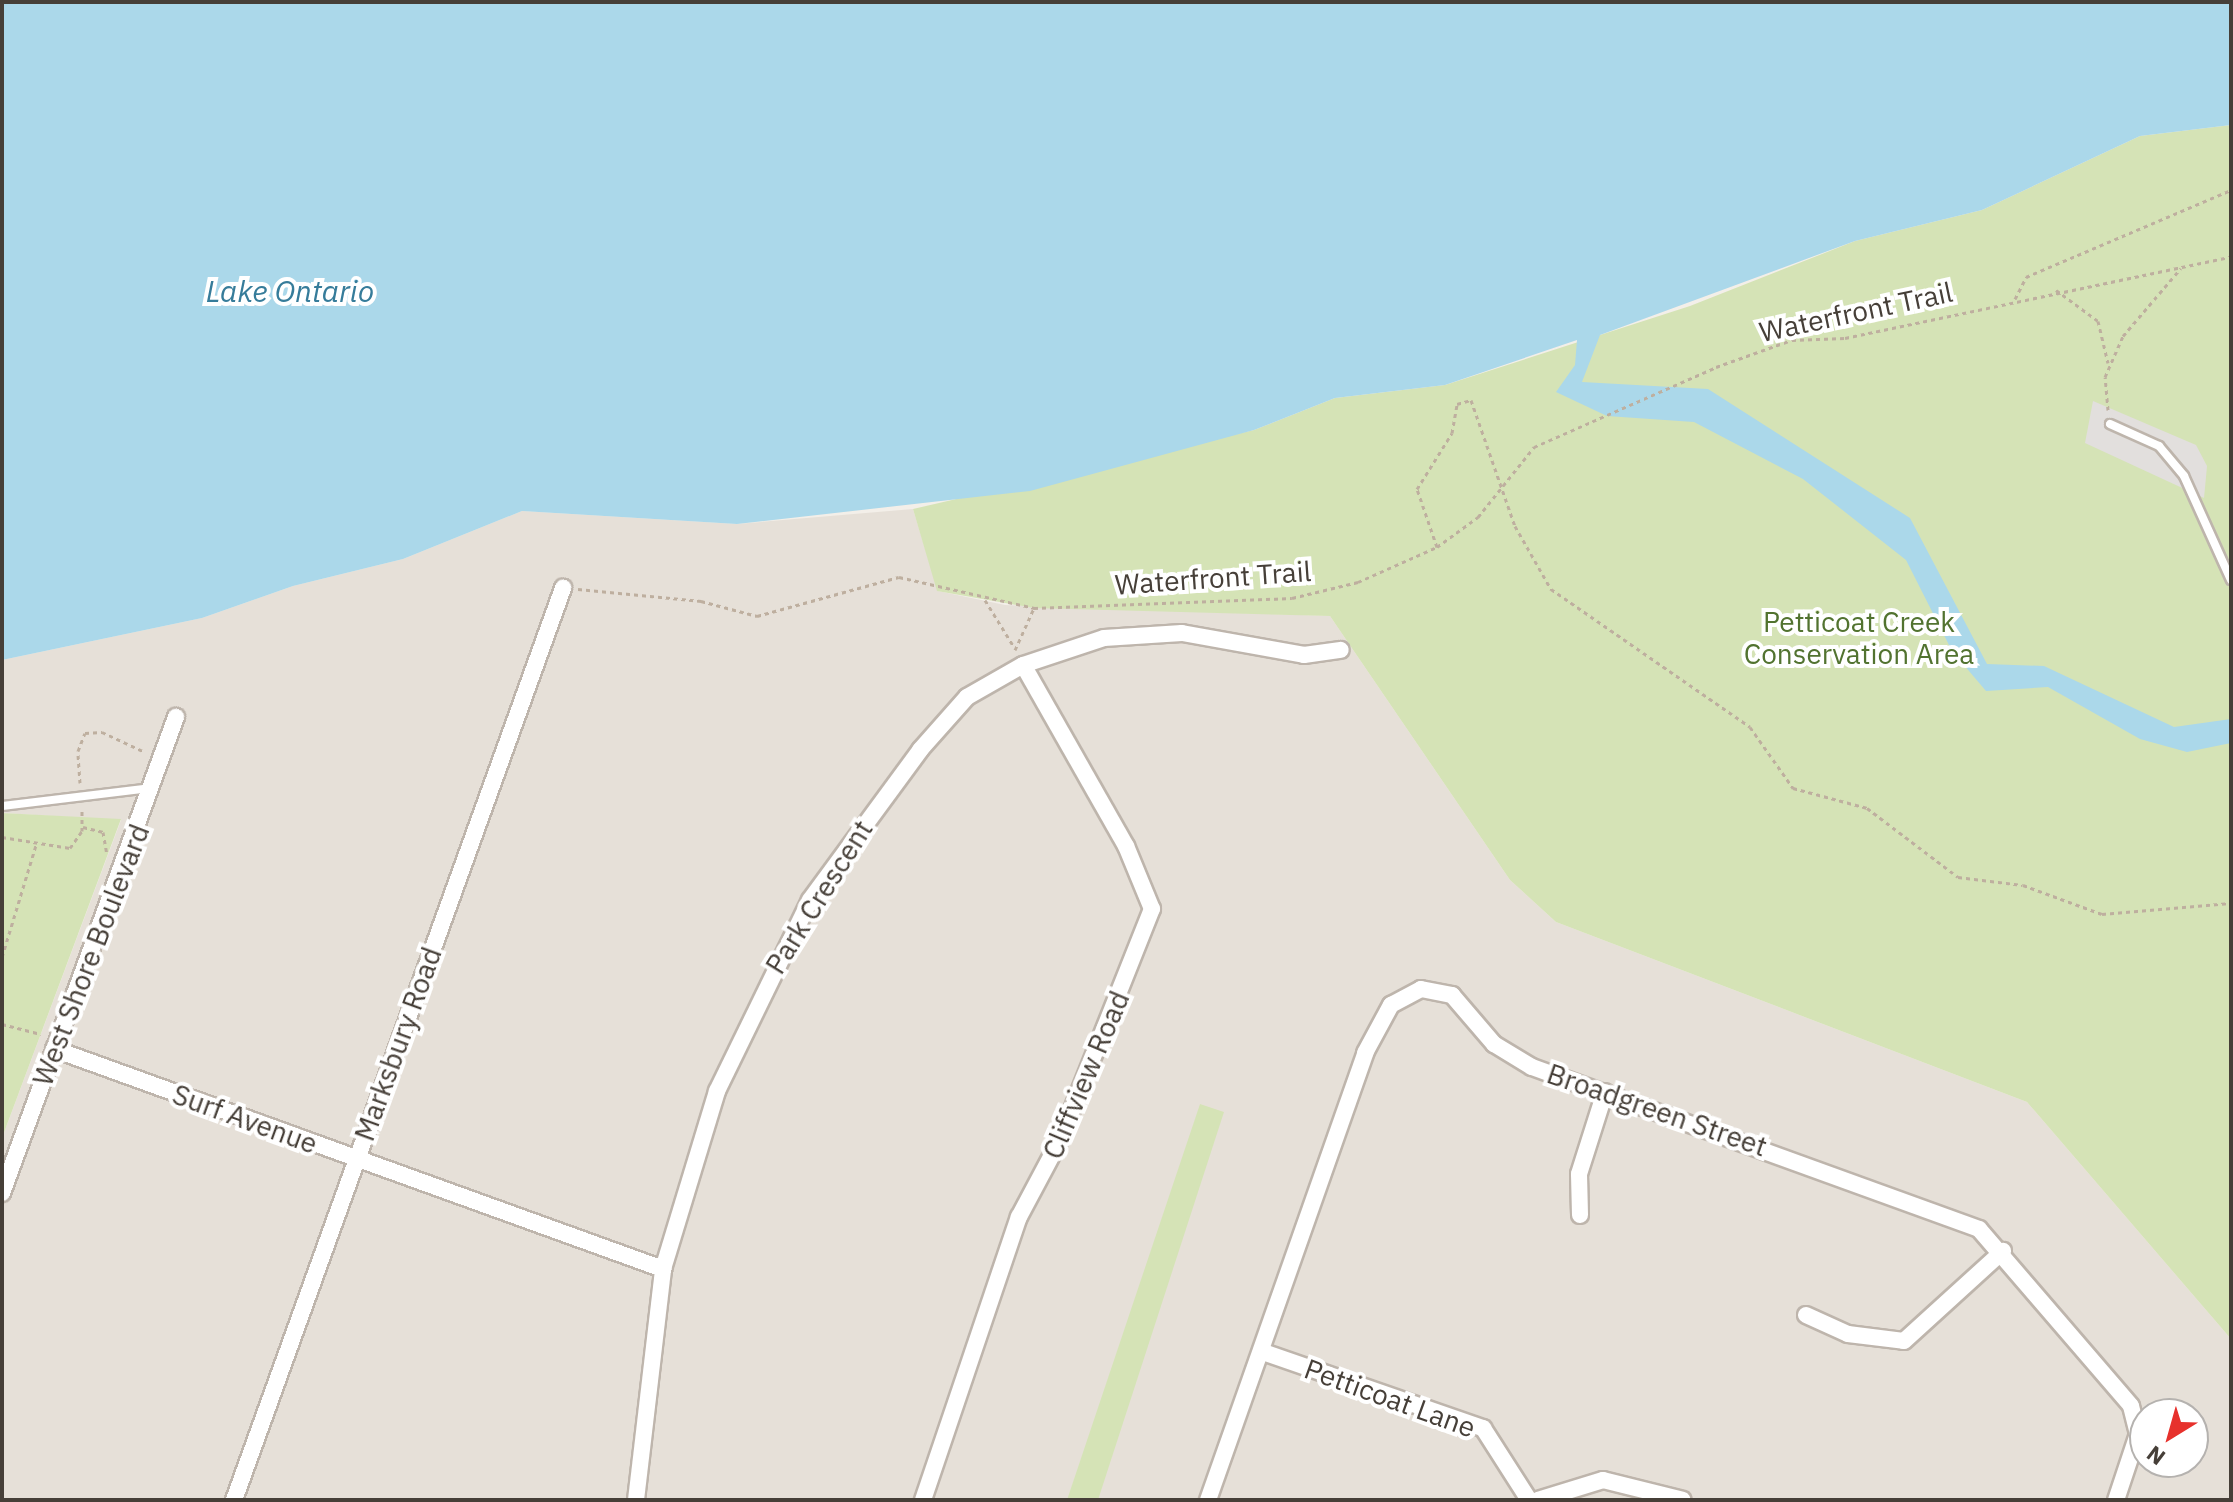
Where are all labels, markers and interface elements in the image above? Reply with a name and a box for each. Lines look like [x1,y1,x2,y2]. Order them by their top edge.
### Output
water label: Lake Ontario [206,273,374,309]
street label: Waterfront Trail [1756,275,1956,349]
street label: Waterfront Trail [1114,554,1312,602]
park label: Petticoat Creek Conservation Area [1744,605,1974,671]
street label: Park Crescent [758,814,880,980]
street label: West Shore Boulevard [26,820,156,1090]
street label: Marksbury Road [347,943,449,1145]
street label: Cliffview Road [1036,986,1136,1164]
street label: Broadgreen Street [1543,1057,1771,1163]
street label: Surf Avenue [168,1077,322,1161]
street label: Petticoat Lane [1300,1352,1480,1444]
north arrow [2129,1398,2209,1478]
text: N [2140,1440,2171,1472]

